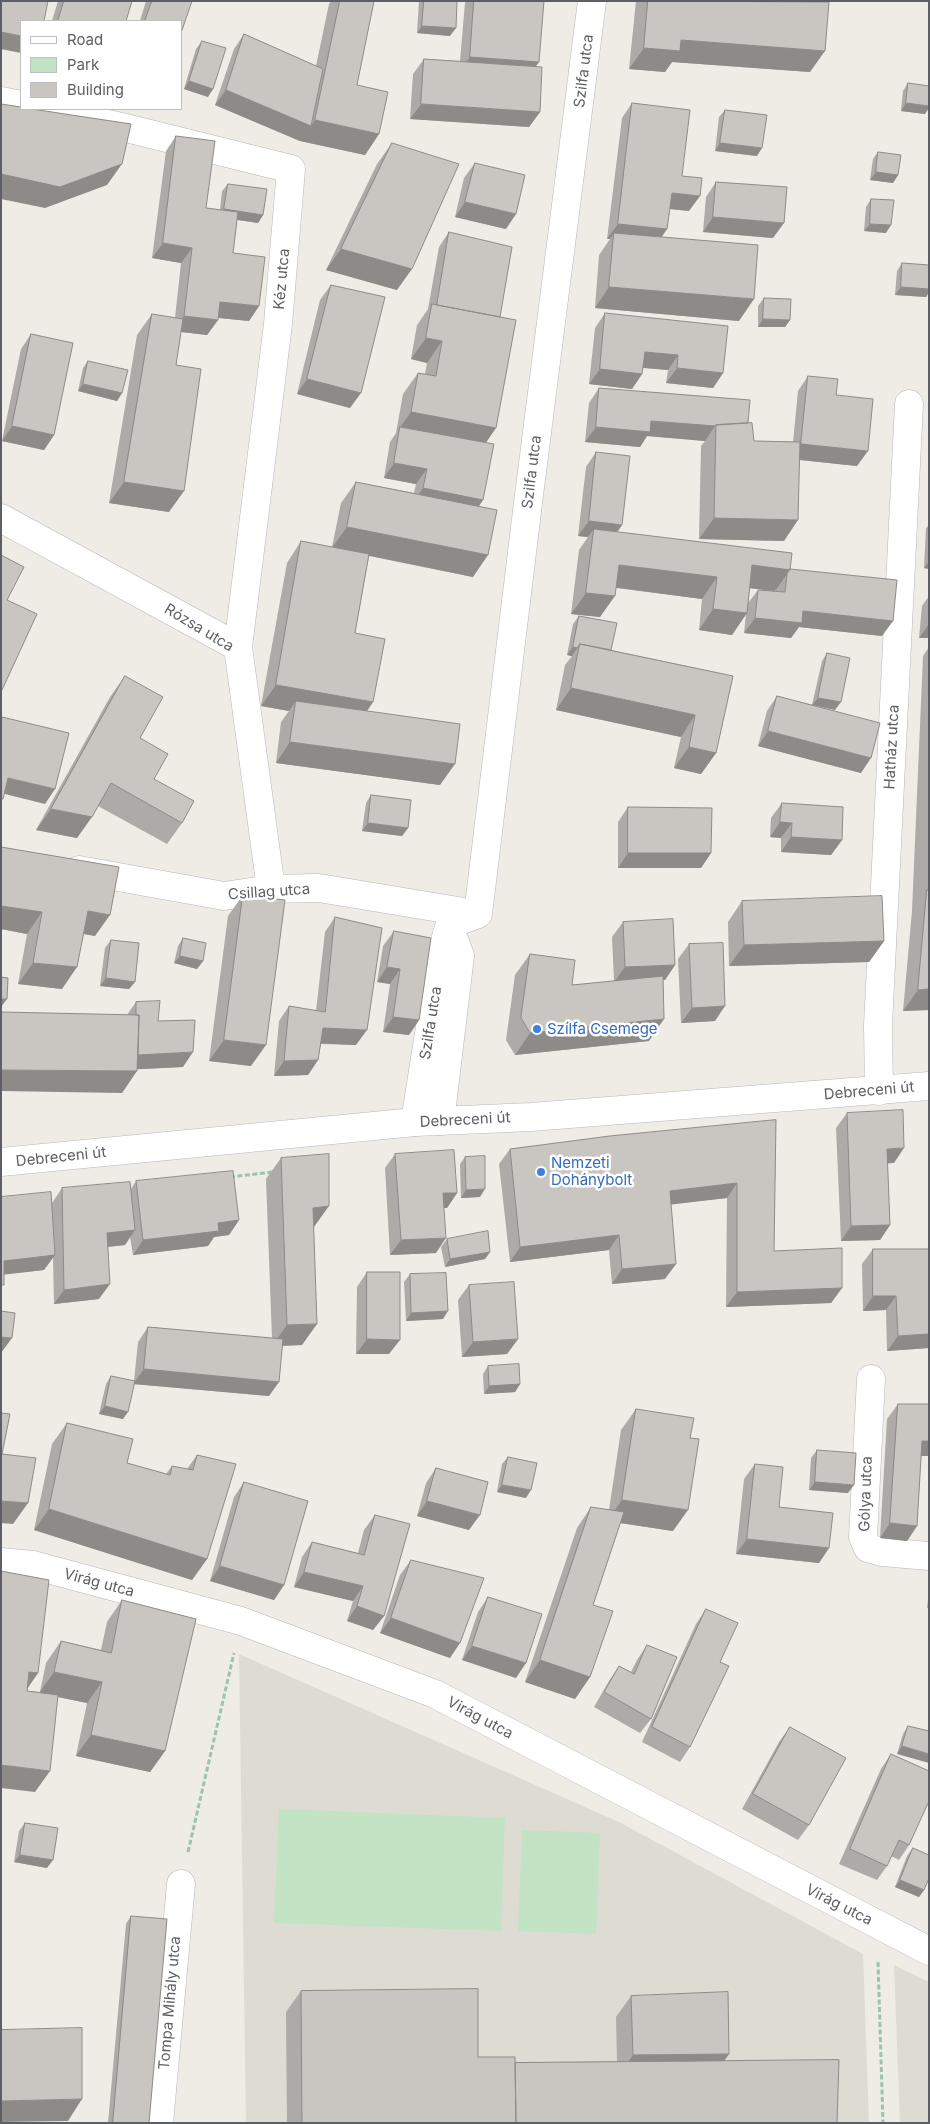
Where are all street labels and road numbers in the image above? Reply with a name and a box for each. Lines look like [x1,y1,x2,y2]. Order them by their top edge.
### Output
street label: Szilfa utca [571,33,597,109]
street label: Kéz utca [270,248,294,310]
street label: Szilfa utca [519,434,545,510]
street label: Rózsa utca [161,600,237,656]
street label: Hatház utca [881,704,903,790]
street label: Csillag utca [227,880,311,904]
street label: Szilfa utca [416,985,446,1061]
street label: Debreceni út [823,1078,915,1104]
street label: Debreceni út [419,1109,511,1131]
street label: Debreceni út [15,1143,107,1171]
street label: Gólya utca [856,1456,876,1532]
street label: Virág utca [62,1565,136,1601]
street label: Virág utca [444,1693,516,1743]
street label: Virág utca [803,1881,875,1929]
street label: Tompa Mihály utca [155,1935,185,2071]

